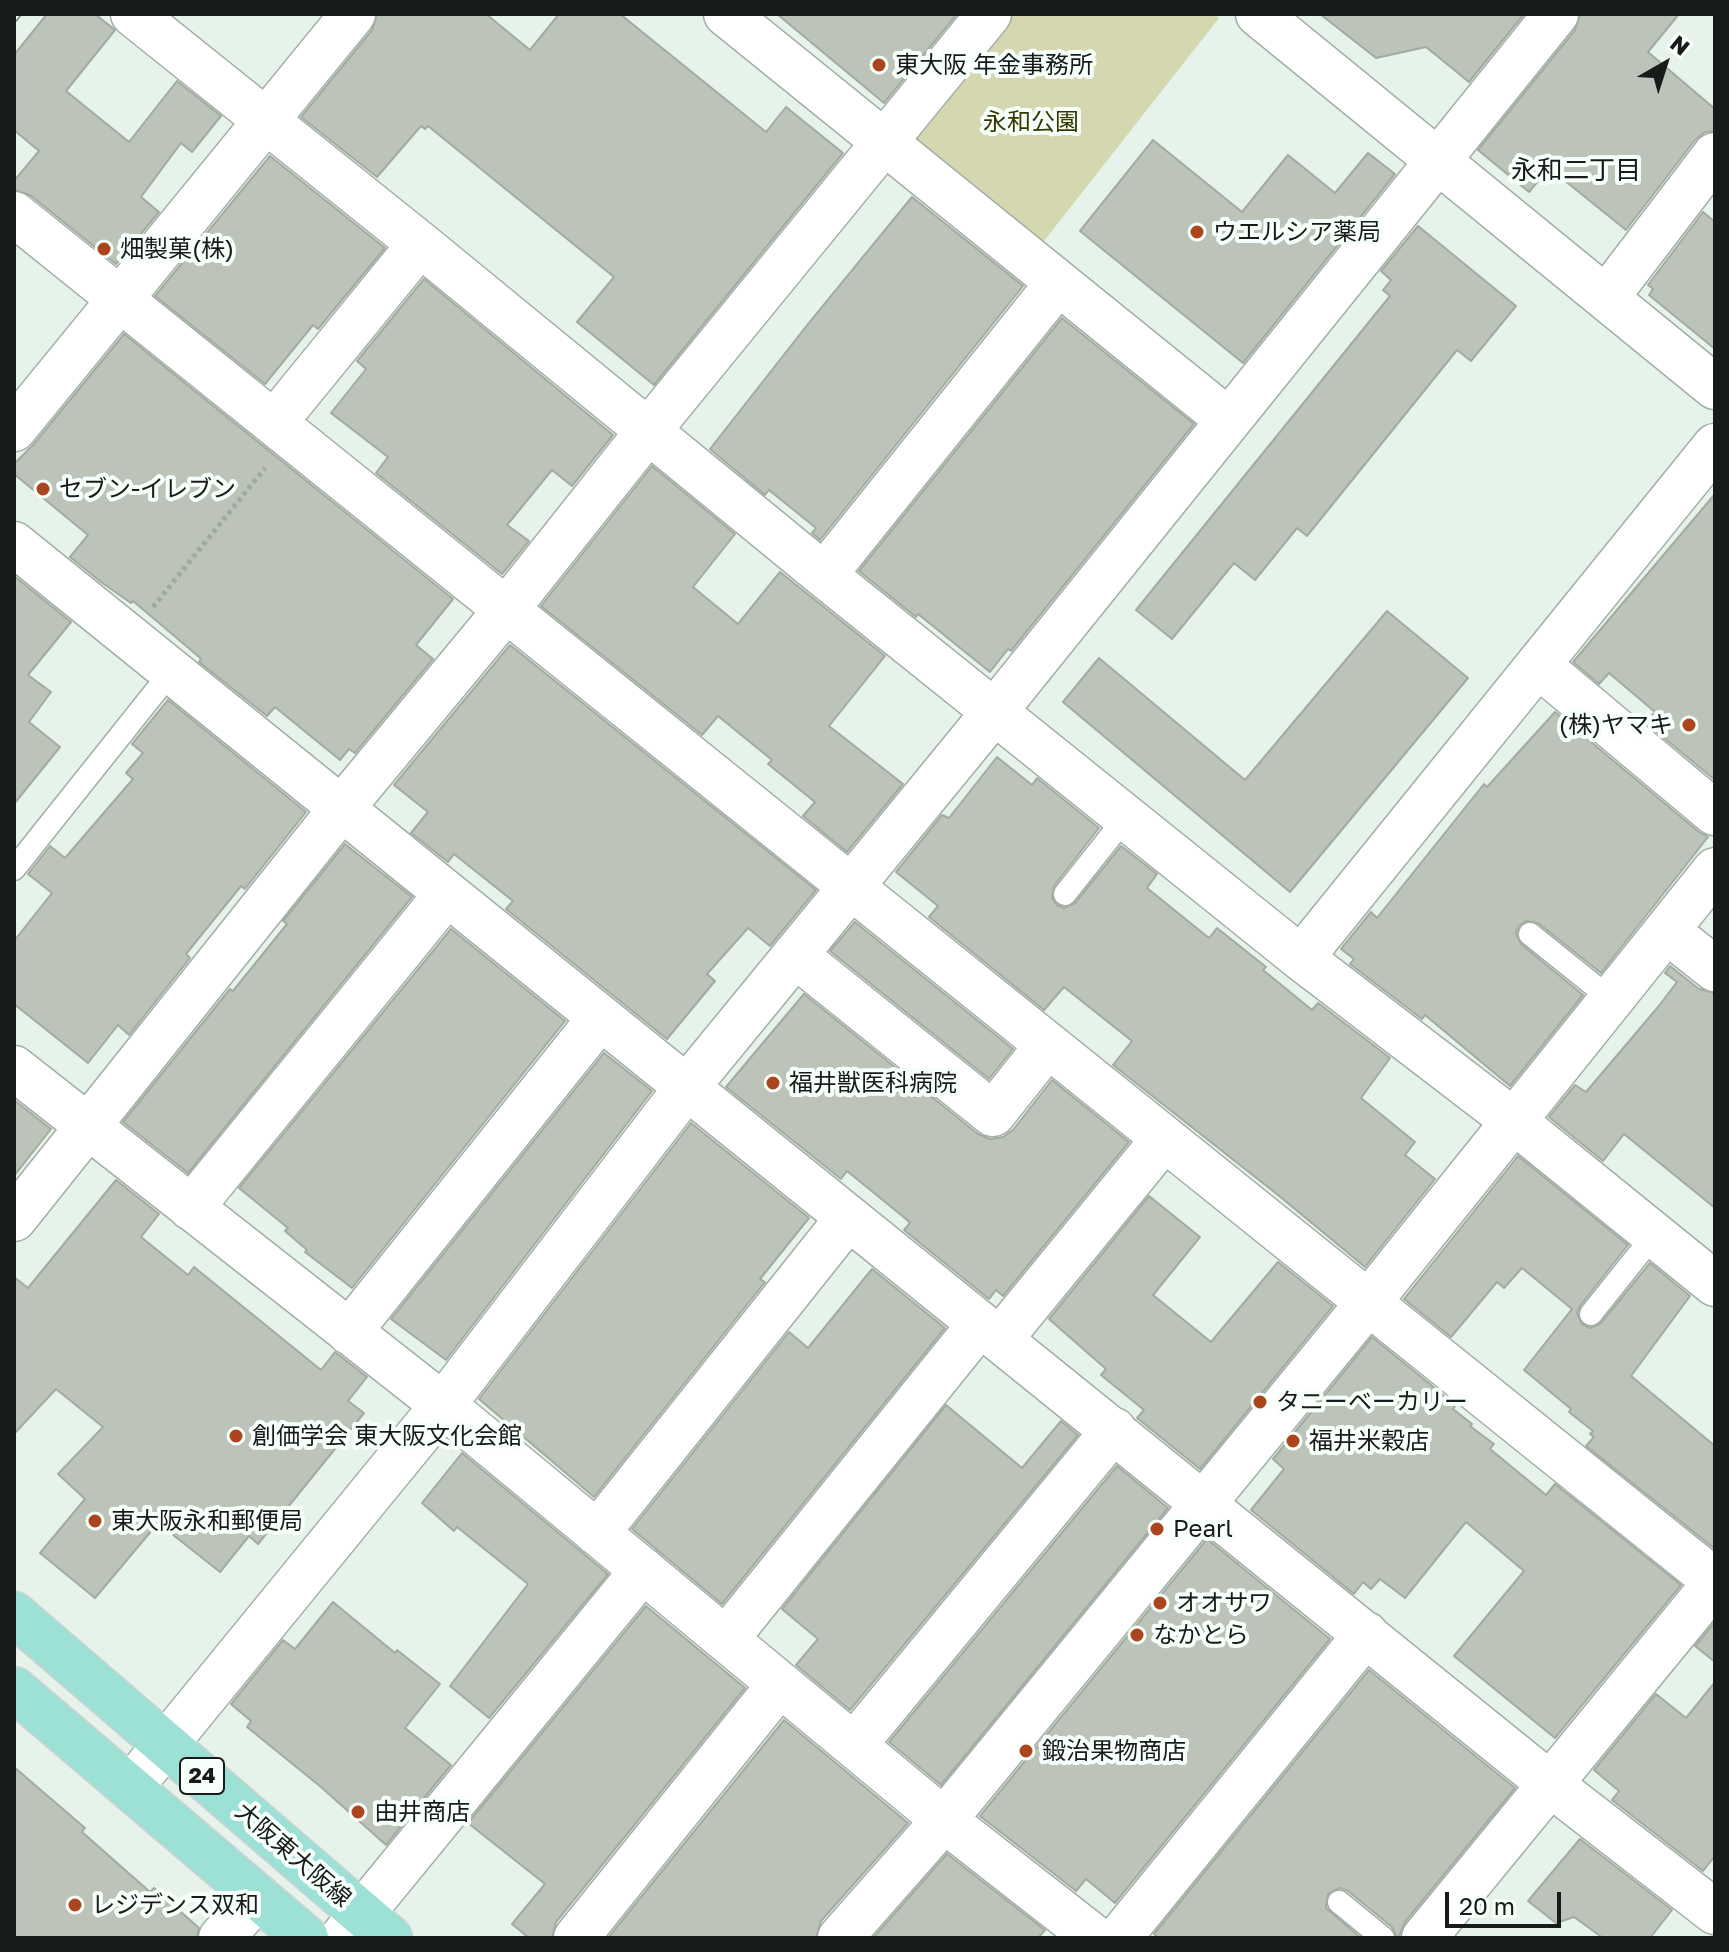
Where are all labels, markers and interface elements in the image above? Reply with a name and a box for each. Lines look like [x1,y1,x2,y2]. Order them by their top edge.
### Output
north arrow [1625,24,1705,104]
text: N [1665,29,1695,61]
place label: 東大阪 年金事務所 [895,51,1093,79]
marker: 東大阪 年金事務所 [870,56,888,74]
park label: 永和公園 [983,108,1079,136]
district label: 永和二丁目 [1511,155,1641,187]
place label: ウエルシア薬局 [1213,218,1381,246]
marker: ウエルシア薬局 [1188,223,1206,241]
place label: 畑製菓(株) [120,235,234,263]
marker: 畑製菓(株) [95,240,113,258]
place label: セブン-イレブン [59,475,236,503]
marker: セブン-イレブン [34,480,52,498]
place label: (株)ヤマキ [1559,711,1673,739]
marker: (株)ヤマキ [1680,716,1698,734]
place label: 福井獣医科病院 [789,1069,957,1097]
marker: 福井獣医科病院 [764,1074,782,1092]
place label: タニーベーカリー [1276,1388,1468,1416]
marker: タニーベーカリー [1251,1393,1269,1411]
place label: 創価学会 東大阪文化会館 [252,1422,522,1450]
marker: 創価学会 東大阪文化会館 [227,1427,245,1445]
place label: 福井米穀店 [1309,1427,1429,1455]
marker: 福井米穀店 [1284,1432,1302,1450]
place label: 東大阪永和郵便局 [111,1507,303,1535]
marker: 東大阪永和郵便局 [86,1512,104,1530]
place label: Pearl [1173,1515,1233,1543]
marker: Pearl [1148,1520,1166,1538]
place label: オオサワ [1176,1589,1272,1617]
marker: オオサワ [1151,1594,1169,1612]
place label: なかとら [1153,1621,1249,1649]
marker: なかとら [1128,1626,1146,1644]
place label: 鍛治果物商店 [1042,1737,1186,1765]
marker: 鍛治果物商店 [1017,1742,1035,1760]
road number: 24 [180,1758,224,1794]
street label: 大阪東大阪線 [229,1797,357,1913]
place label: 由井商店 [374,1798,470,1826]
marker: 由井商店 [349,1803,367,1821]
scale bar [1449,1876,1565,1926]
place label: レジデンス双和 [91,1891,259,1919]
text: 20 m [1459,1891,1515,1920]
marker: レジデンス双和 [66,1896,84,1914]

